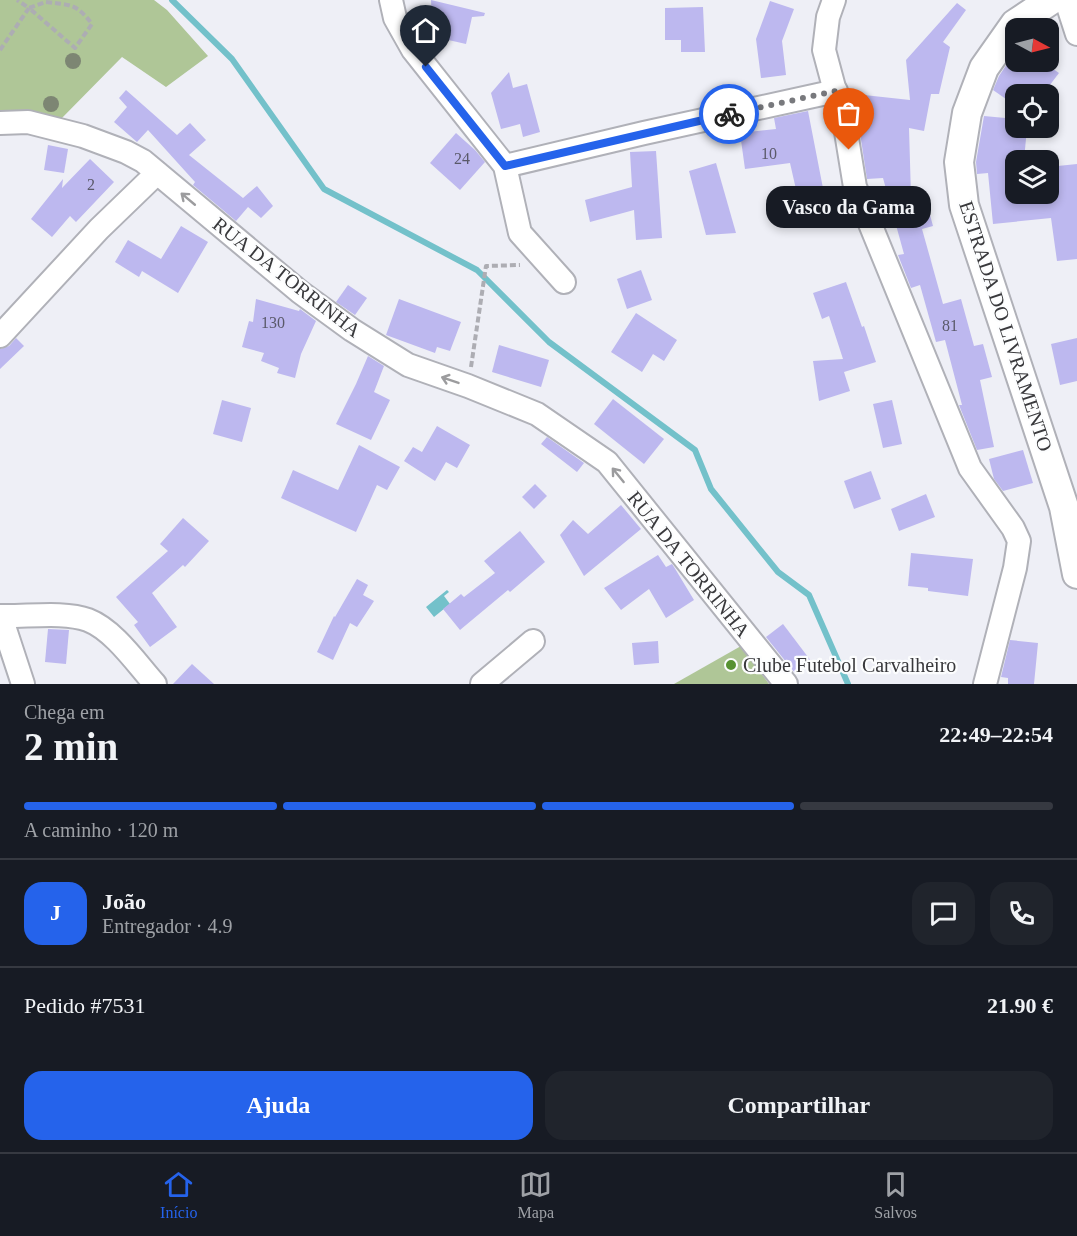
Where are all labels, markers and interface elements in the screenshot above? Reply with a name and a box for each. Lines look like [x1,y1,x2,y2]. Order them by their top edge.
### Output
pin [400,5,451,67]
icon: home [409,14,442,47]
north arrow [1005,18,1059,72]
map controls [1005,18,1059,204]
courier [699,84,759,144]
button: locate [1005,84,1059,138]
pin [823,88,874,150]
icon: bag [832,97,865,130]
icon: bike [713,98,746,131]
house number: 10 [761,145,777,162]
house number: 24 [454,150,470,167]
button: layers [1005,150,1059,204]
house number: 2 [87,176,95,193]
callout: Vasco da Gama [766,186,932,228]
one-way arrow [180,192,196,205]
text: Vasco da Gama [782,196,915,218]
street label: ESTRADA DO LIVRAMENTO [955,198,1057,454]
street label: RUA DA TORRINHA [209,212,366,342]
house number: 130 [261,314,285,331]
house number: 81 [942,317,958,334]
one-way arrow [441,373,460,384]
one-way arrow [611,467,624,483]
street label: RUA DA TORRINHA [623,487,755,642]
place label: Clube Futebol Carvalheiro [743,654,956,676]
marker: Clube Futebol Carvalheiro [724,658,738,672]
text: Chega em [24,701,105,723]
text: 22:49–22:54 [939,722,1053,747]
text: 2 min [24,725,118,768]
text: A caminho · 120 m [24,819,178,841]
button: chat [912,882,975,945]
button: phone [990,882,1053,945]
text: João [102,889,146,914]
text: J [50,900,61,925]
text: Entregador · 4.9 [102,915,233,937]
text: Pedido #7531 [24,993,146,1018]
text: 21.90 € [987,993,1053,1018]
button: Ajuda [24,1071,533,1140]
button: Compartilhar [545,1071,1053,1140]
tab: Início [160,1168,197,1222]
tab: Mapa [518,1168,554,1222]
tab: Salvos [874,1168,917,1222]

